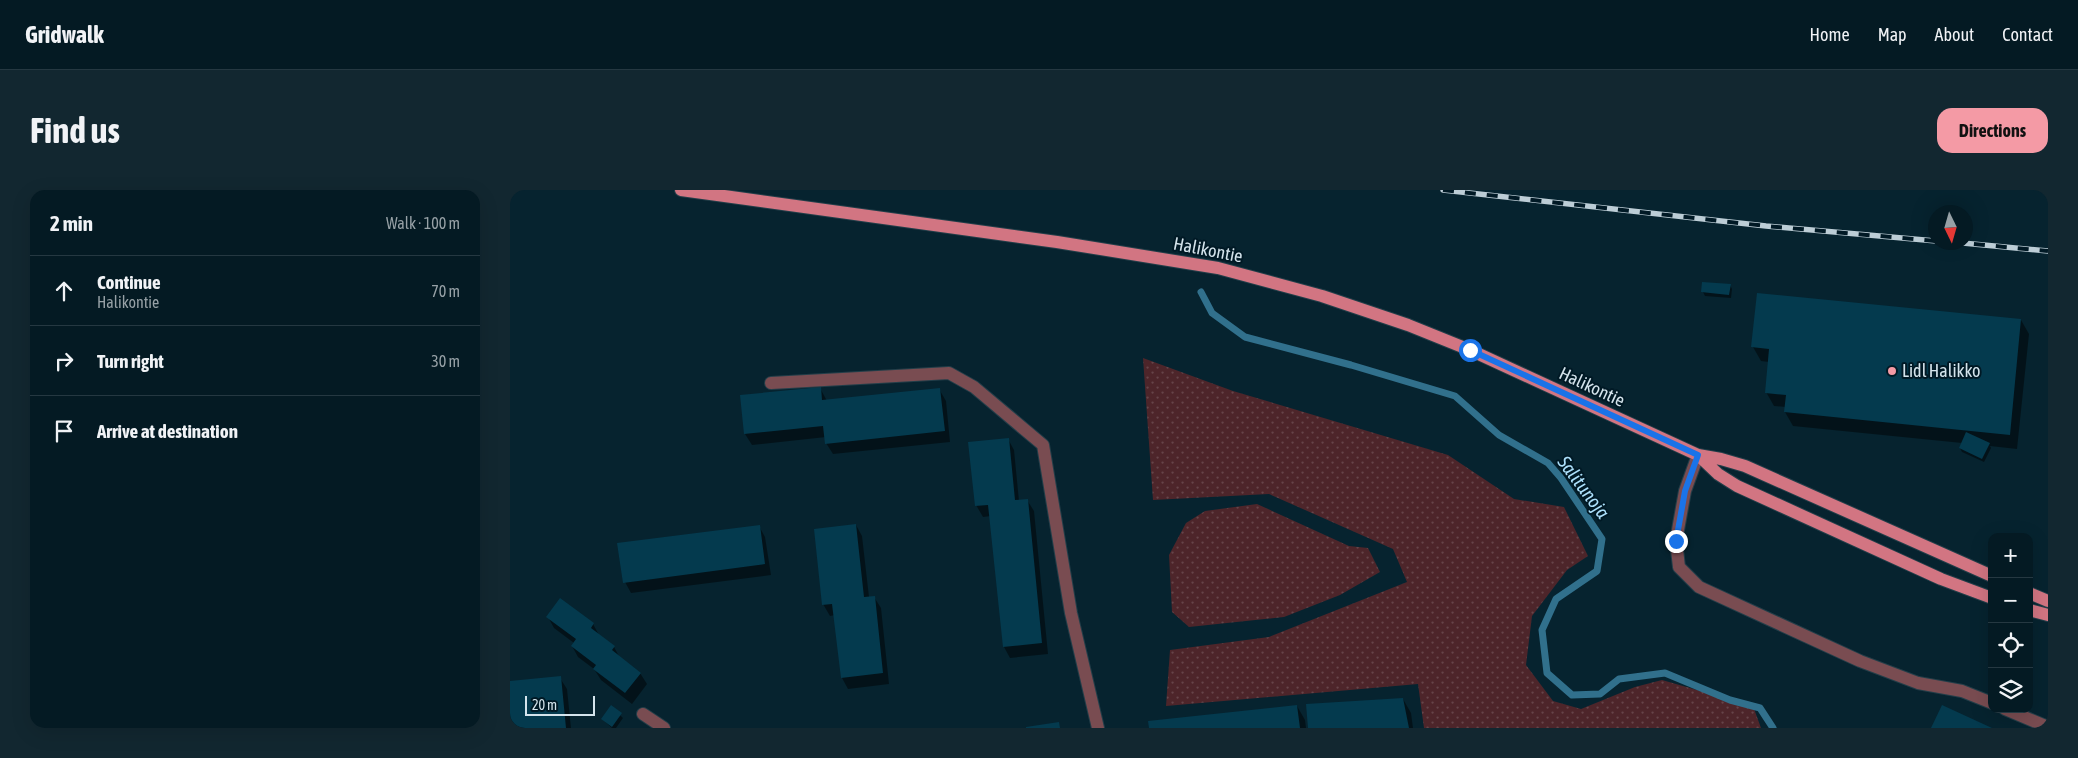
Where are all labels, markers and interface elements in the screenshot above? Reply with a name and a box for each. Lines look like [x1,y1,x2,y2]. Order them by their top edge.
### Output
text: Gridwalk [25,21,104,48]
text: Home [1810,24,1850,45]
text: Map [1878,24,1907,45]
text: About [1935,24,1974,45]
text: Contact [2002,24,2053,45]
button: Directions [1937,108,2048,153]
text: Find us [30,110,120,150]
north arrow [1928,205,1973,250]
text: 2 min [50,211,93,235]
text: Walk · 100 m [386,214,460,232]
street label: Halikontie [1172,233,1244,266]
text: Continue [97,271,161,293]
icon: ahead [50,277,78,305]
text: 70 m [431,282,460,300]
text: Halikontie [97,293,159,311]
route start [1459,339,1482,362]
icon: right [50,347,78,375]
text: Turn right [97,350,164,372]
text: 30 m [431,352,460,370]
place label: Lidl Halikko [1902,360,1981,381]
street label: Halikontie [1556,362,1628,411]
marker: Lidl Halikko [1886,365,1898,377]
icon: arrive [50,417,78,445]
text: Arrive at destination [97,420,238,442]
water label: Salitunoja [1553,451,1615,523]
route end [1665,530,1688,553]
map controls [1988,533,2033,713]
button: + [1988,533,2033,578]
button: − [1988,578,2033,623]
button: locate [1988,623,2033,668]
button: layers [1988,668,2033,713]
scale bar [525,693,595,716]
text: 20 m [532,697,557,713]

